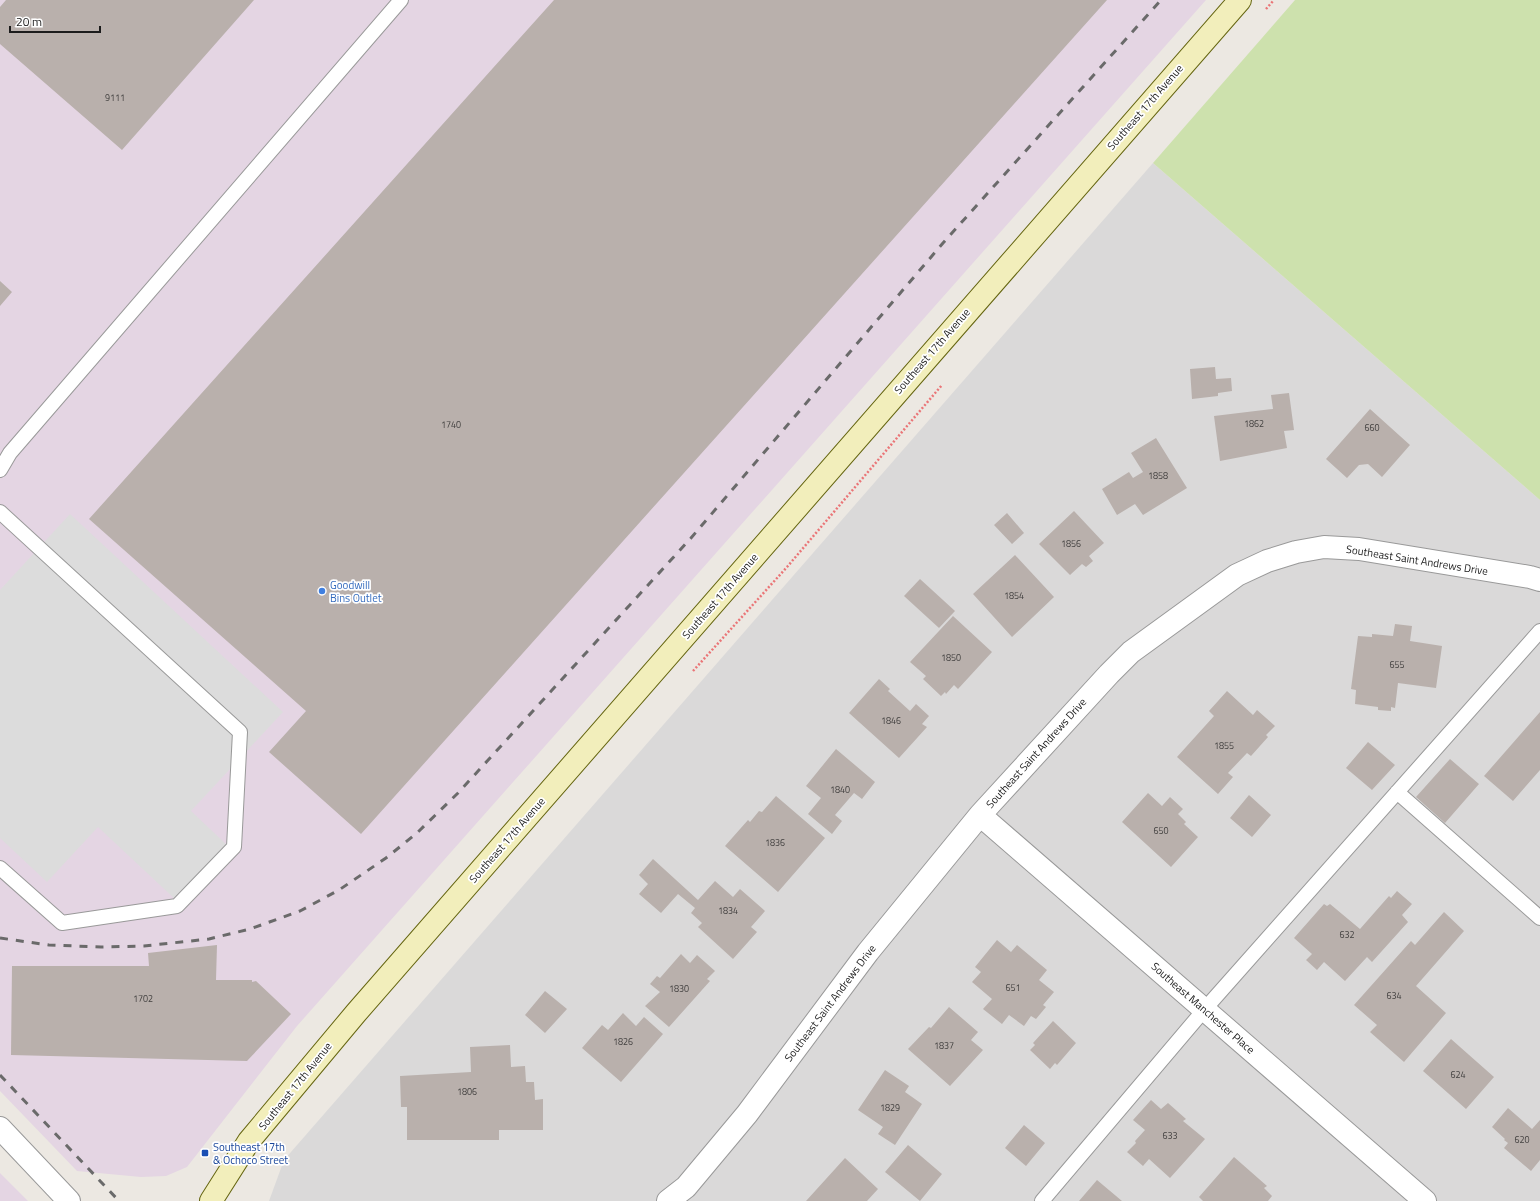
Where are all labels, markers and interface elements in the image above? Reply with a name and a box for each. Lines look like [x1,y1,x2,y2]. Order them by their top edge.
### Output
scale bar [10,8,100,34]
text: 20 m [16,12,42,31]
street label: Southeast 17th Avenue [1103,60,1187,153]
house number: 9111 [105,91,125,104]
street label: Southeast 17th Avenue [890,304,974,397]
house number: 1862 [1244,417,1264,430]
house number: 1740 [441,418,461,431]
house number: 660 [1364,421,1380,434]
house number: 1858 [1148,469,1168,482]
house number: 1856 [1061,537,1081,550]
street label: Southeast Saint Andrews Drive [1345,541,1489,579]
street label: Southeast 17th Avenue [678,549,762,642]
place label: Goodwill Bins Outlet [330,577,382,606]
marker: Goodwill Bins Outlet [317,586,327,596]
house number: 1854 [1004,589,1024,602]
house number: 1850 [941,651,961,664]
house number: 655 [1389,658,1405,671]
street label: Southeast Saint Andrews Drive [982,694,1090,812]
house number: 1846 [881,714,901,727]
house number: 1855 [1214,739,1234,752]
house number: 1840 [830,783,850,796]
street label: Southeast 17th Avenue [465,793,549,886]
house number: 650 [1153,824,1169,837]
house number: 1836 [765,836,785,849]
house number: 1834 [718,904,738,917]
house number: 632 [1339,928,1355,941]
street label: Southeast Saint Andrews Drive [780,941,880,1065]
street label: Southeast Manchester Place [1148,959,1259,1058]
house number: 651 [1005,981,1021,994]
house number: 1830 [669,982,689,995]
house number: 634 [1386,989,1402,1002]
house number: 1702 [133,992,153,1005]
house number: 1826 [613,1035,633,1048]
street label: Southeast 17th Avenue [255,1038,336,1133]
house number: 1837 [934,1039,954,1052]
house number: 624 [1450,1068,1466,1081]
house number: 1806 [457,1085,477,1098]
house number: 1829 [880,1101,900,1114]
house number: 633 [1162,1129,1178,1142]
house number: 620 [1514,1133,1530,1146]
place label: Southeast 17th & Ochoco Street [213,1139,288,1168]
marker: Southeast 17th & Ochoco Street [200,1148,210,1158]

